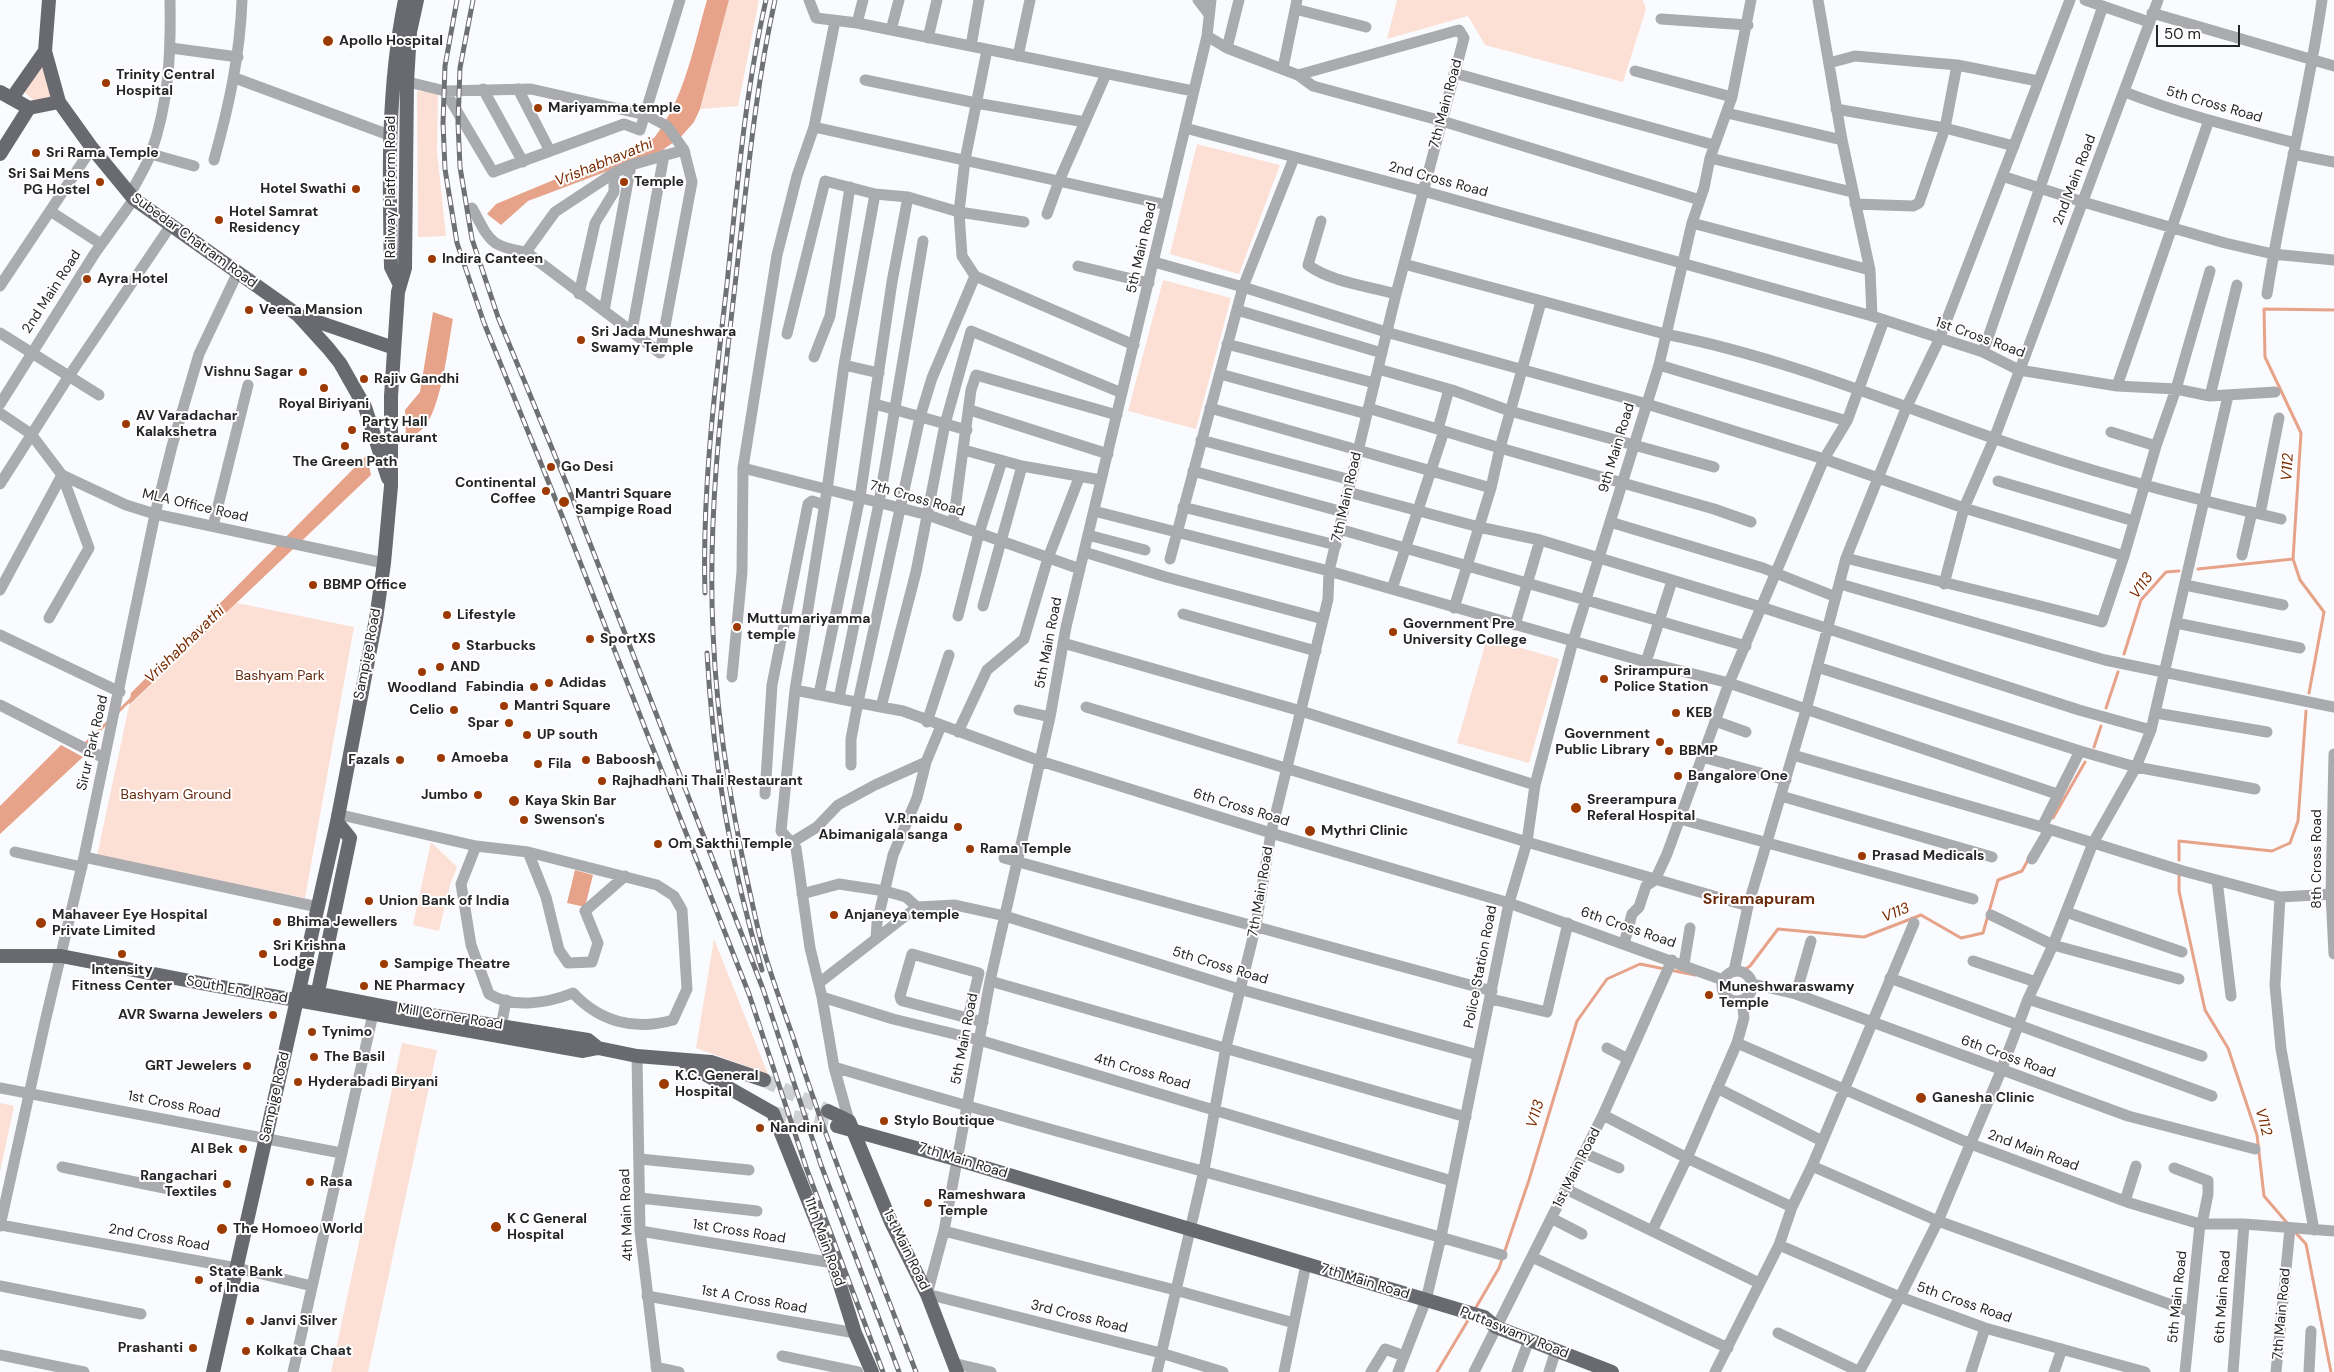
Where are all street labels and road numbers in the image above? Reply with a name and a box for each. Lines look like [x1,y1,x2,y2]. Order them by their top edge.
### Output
street label: 7th Main Road [1426,57,1466,151]
street label: 5th Cross Road [2164,83,2264,127]
street label: Railway Platform Road [383,116,399,258]
street label: 2nd Main Road [2050,132,2100,228]
street label: 2nd Cross Road [1386,159,1490,201]
street label: Subedar Chatram Road [128,190,260,292]
street label: 5th Main Road [1123,201,1161,295]
street label: 2nd Main Road [19,247,85,337]
street label: 1st Cross Road [1933,314,2027,362]
street label: 9th Main Road [1595,401,1639,495]
street label: 7th Main Road [1328,450,1366,544]
street label: 7th Cross Road [867,477,967,521]
street label: MLA Office Road [141,486,249,526]
street label: 5th Main Road [1032,596,1066,690]
street label: Sampige Road [351,607,385,701]
street label: Sirur Park Road [74,694,112,792]
street label: 6th Cross Road [1191,785,1291,831]
street label: 8th Cross Road [2309,809,2325,909]
street label: 7th Main Road [1245,845,1277,939]
street label: Police Station Road [1461,904,1501,1030]
street label: 6th Cross Road [1578,904,1678,952]
street label: 5th Cross Road [1170,943,1270,989]
street label: South End Road [185,973,289,1007]
street label: 5th Main Road [948,992,982,1086]
street label: Mill Corner Road [396,1000,504,1034]
street label: 6th Cross Road [1958,1032,2058,1082]
street label: Sampige Road [256,1050,294,1144]
street label: 4th Cross Road [1092,1050,1192,1094]
street label: 1st Cross Road [126,1088,222,1122]
street label: 1st Main Road [1550,1125,1604,1211]
street label: 2nd Main Road [1985,1127,2081,1175]
street label: 7th Main Road [917,1140,1009,1182]
street label: 4th Main Road [617,1168,637,1262]
street label: 11th Main Road [800,1195,848,1289]
street label: 1st Main Road [879,1207,933,1293]
street label: 1st Cross Road [691,1216,787,1248]
street label: 2nd Cross Road [107,1221,211,1255]
street label: 5th Main Road [2165,1250,2191,1344]
street label: 6th Main Road [2211,1250,2235,1344]
street label: 7th Main Road [1319,1261,1411,1303]
street label: 7th Main Road [2270,1268,2294,1360]
street label: 5th Cross Road [1914,1279,2014,1327]
street label: 1st A Cross Road [700,1282,808,1318]
street label: 3rd Cross Road [1029,1297,1129,1337]
street label: Puttaswamy Road [1457,1304,1571,1362]

